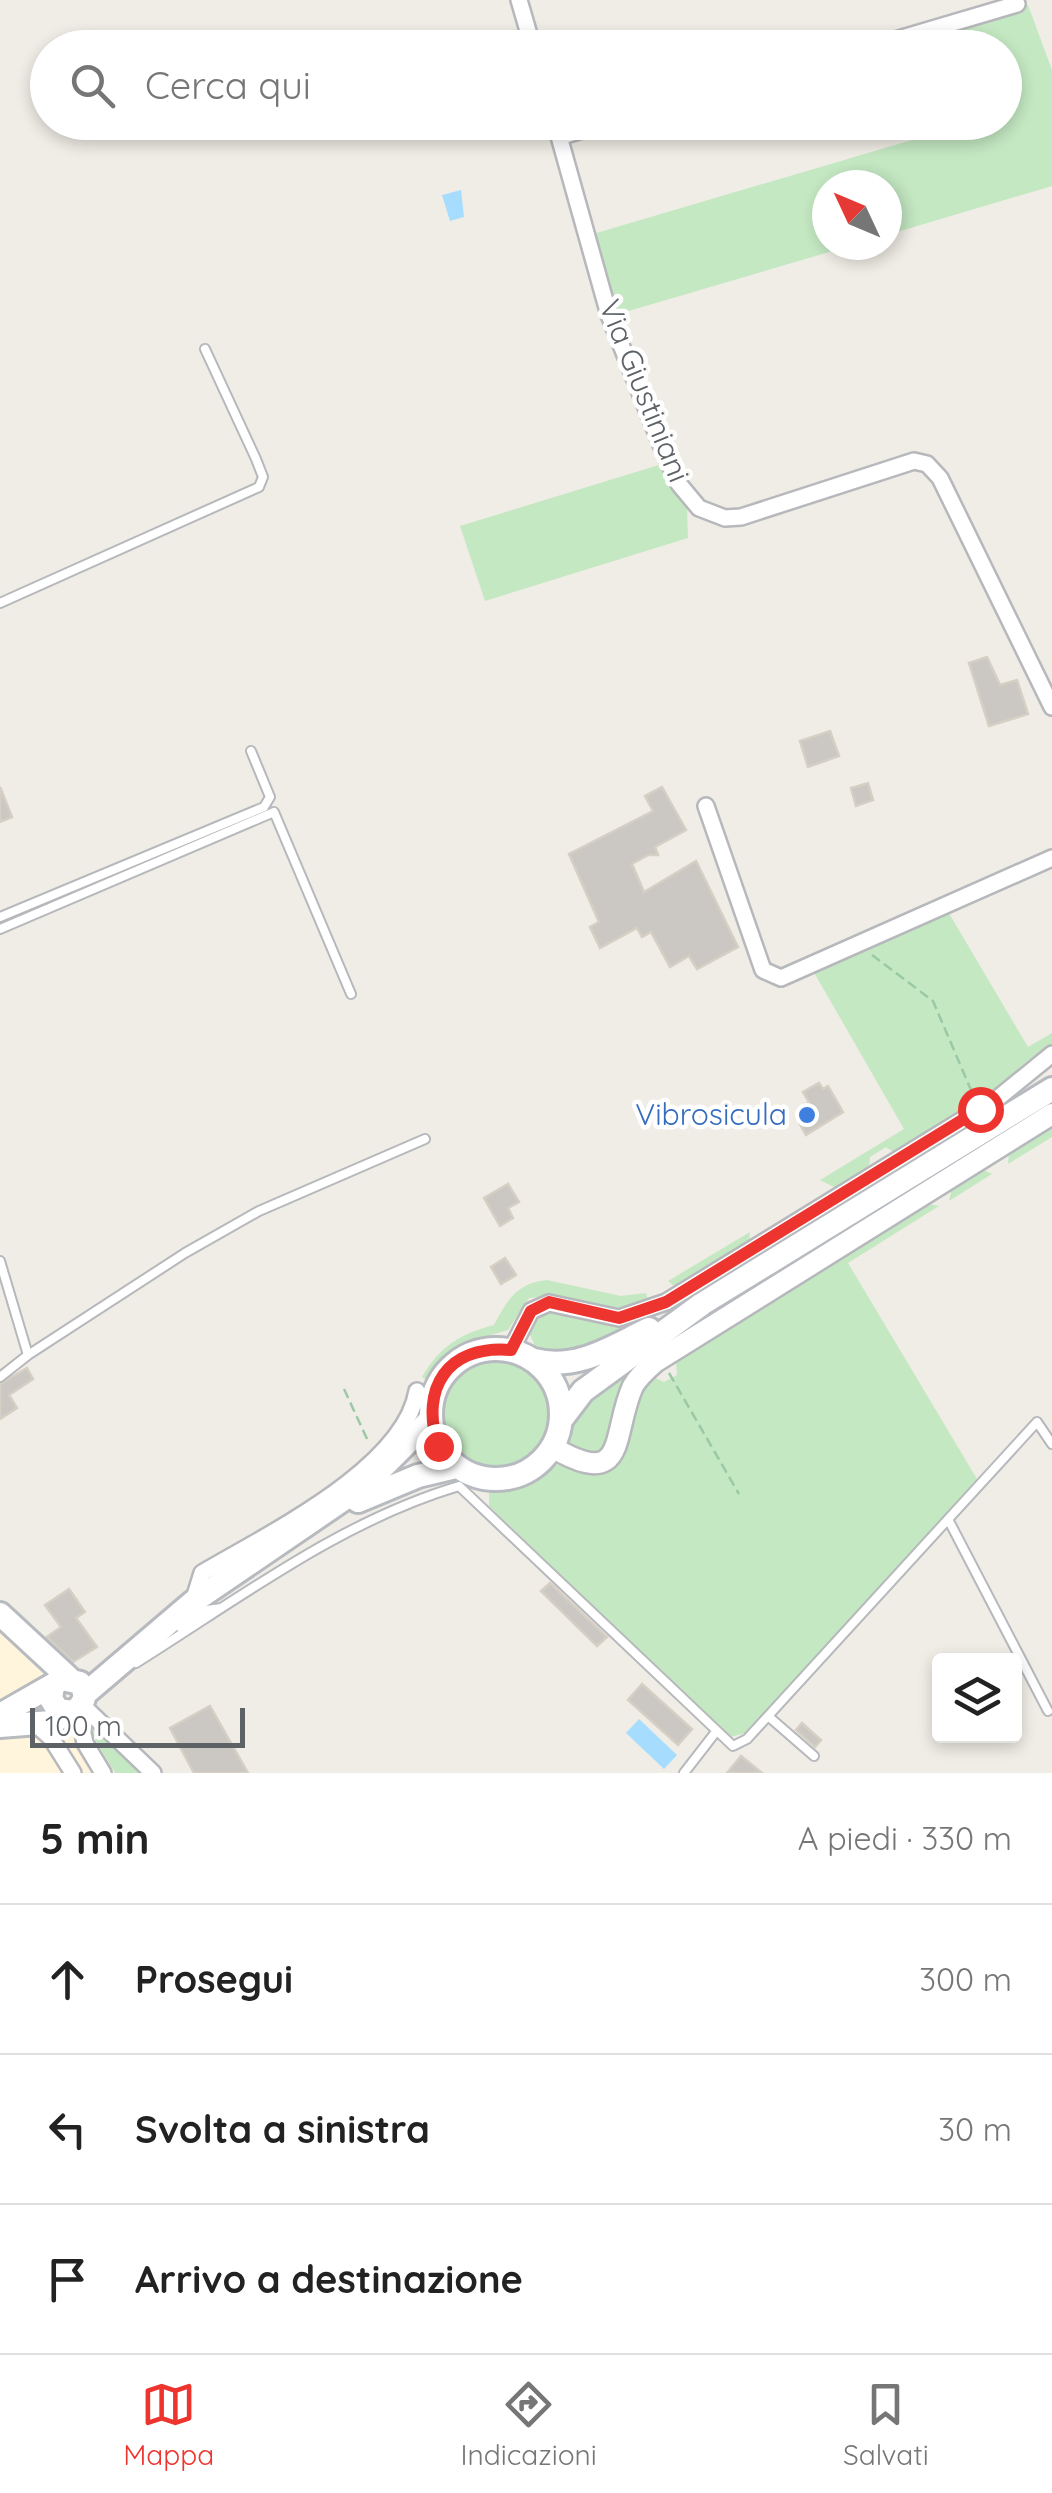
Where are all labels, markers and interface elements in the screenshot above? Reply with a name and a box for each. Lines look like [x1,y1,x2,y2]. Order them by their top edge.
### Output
search box [30,30,1022,140]
icon: search [65,58,120,113]
text: Cerca qui [145,61,311,109]
north arrow [812,170,902,260]
street label: Via Giustiniani [591,294,699,487]
route start [958,1087,1004,1133]
place label: Vibrosicula [635,1095,787,1133]
marker: Vibrosicula [796,1104,818,1126]
route end [416,1424,462,1470]
map controls [932,1653,1022,1743]
button: layers [932,1653,1022,1743]
scale bar [30,1703,245,1748]
text: 100 m [45,1708,122,1743]
text: 5 min [40,1812,150,1865]
text: A piedi · 330 m [798,1818,1012,1858]
icon: ahead [40,1952,95,2007]
text: Prosegui [135,1955,293,2003]
text: 300 m [919,1959,1012,1999]
icon: left [40,2102,95,2157]
text: Svolta a sinistra [135,2105,430,2153]
text: 30 m [938,2109,1012,2149]
icon: arrive [40,2252,95,2307]
text: Arrivo a destinazione [135,2255,523,2303]
tab: Mappa [123,2377,214,2472]
tab: Indicazioni [461,2377,597,2472]
tab: Salvati [843,2377,929,2472]

